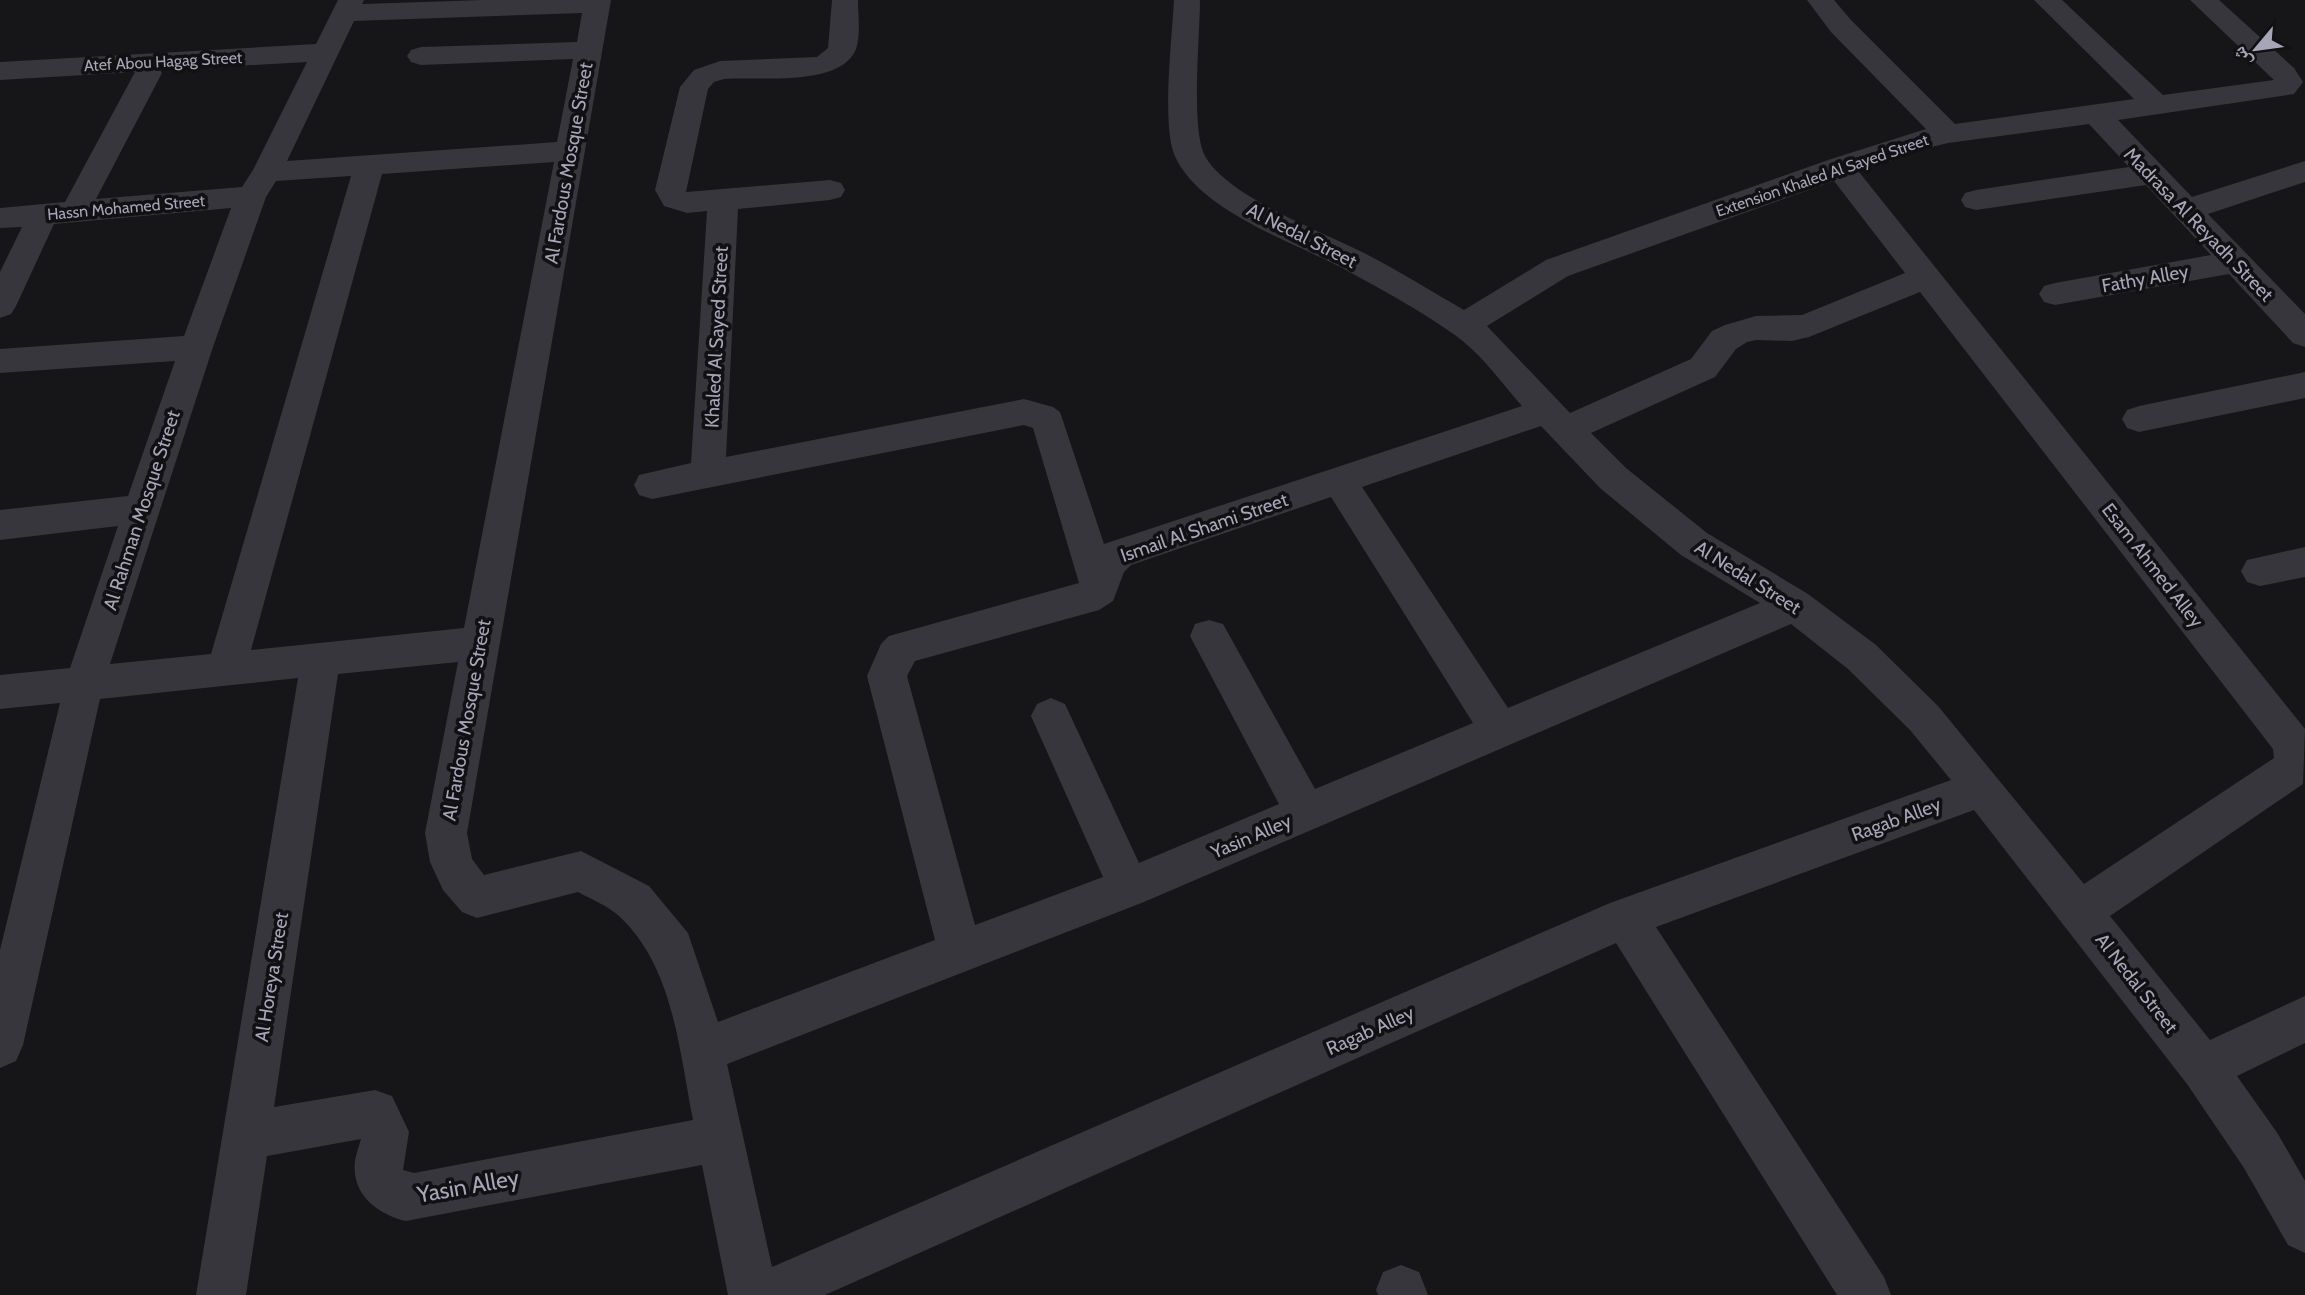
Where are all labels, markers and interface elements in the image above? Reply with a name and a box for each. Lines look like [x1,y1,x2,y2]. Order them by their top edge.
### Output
north arrow [2221,14,2291,84]
text: ش [2227,43,2257,71]
street label: Atef Abou Hagag Street [83,48,243,75]
street label: Al Fardous Mosque Street [539,60,598,266]
street label: Extension Khaled Al Sayed Street [1713,130,1932,221]
street label: Madrasa Al Reyadh Street [2119,143,2278,306]
street label: Hassn Mohamed Street [46,191,206,224]
street label: Al Nedal Street [1243,198,1361,273]
street label: Khaled Al Sayed Street [700,245,733,429]
street label: Fathy Alley [2100,259,2191,297]
street label: Al Rahman Mosque Street [98,407,185,613]
street label: Ismail Al Shami Street [1117,488,1291,567]
street label: Esam Ahmed Alley [2097,499,2208,632]
street label: Al Nedal Street [1691,536,1805,619]
street label: Al Fardous Mosque Street [437,617,496,823]
street label: Ragab Alley [1848,793,1944,846]
street label: Yasin Alley [1207,809,1295,864]
street label: Al Horeya Street [250,910,293,1044]
street label: Al Nedal Street [2090,929,2183,1038]
street label: Ragab Alley [1323,1001,1418,1060]
street label: Yasin Alley [414,1163,522,1209]

